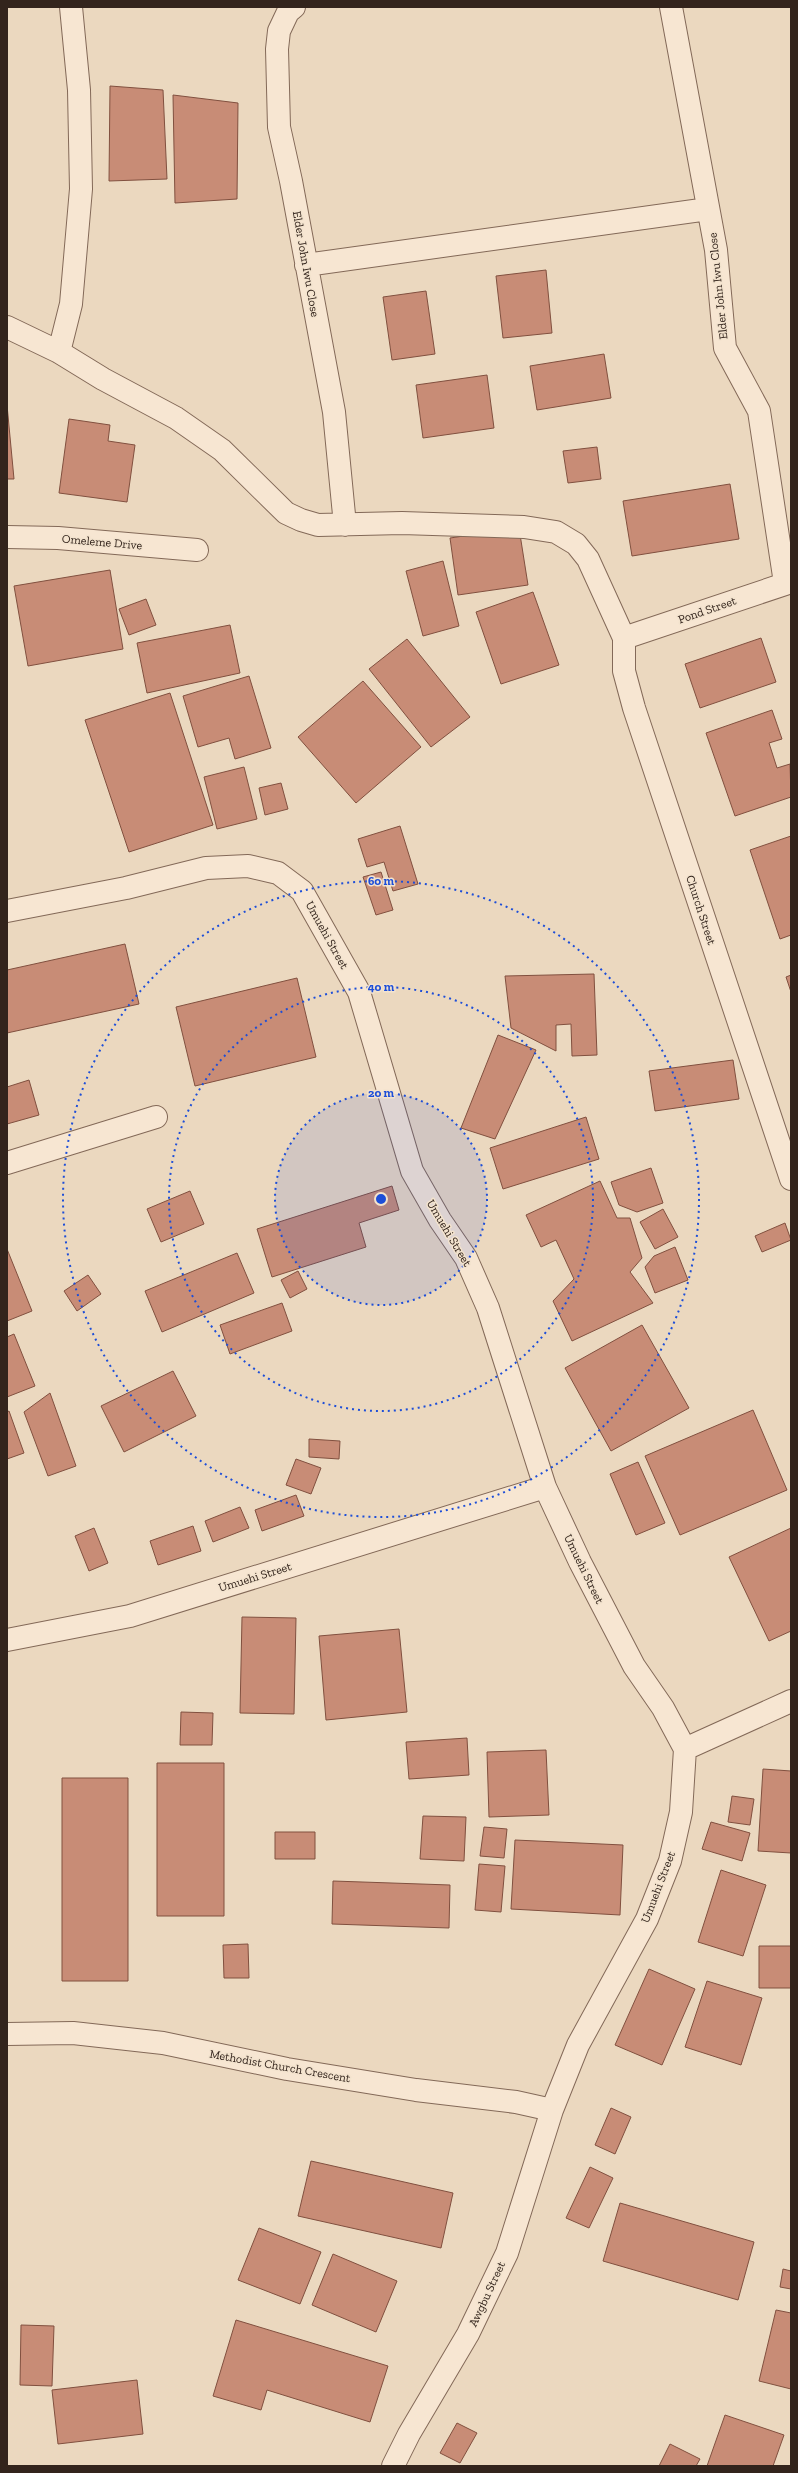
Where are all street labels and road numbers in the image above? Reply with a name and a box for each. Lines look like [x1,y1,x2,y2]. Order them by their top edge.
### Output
street label: Elder John Iwu Close [290,210,322,319]
street label: Elder John Iwu Close [705,231,731,340]
street label: Omeleme Drive [61,532,143,553]
street label: Pond Street [676,593,738,626]
street label: Church Street [683,873,719,947]
street label: Umuehi Street [303,899,352,972]
street label: Umuehi Street [424,1197,475,1269]
street label: Umuehi Street [561,1532,607,1606]
street label: Umuehi Street [217,1559,294,1595]
street label: Umuehi Street [638,1849,678,1925]
street label: Methodist Church Crescent [208,2047,352,2085]
street label: Awgbu Street [466,2259,508,2329]

